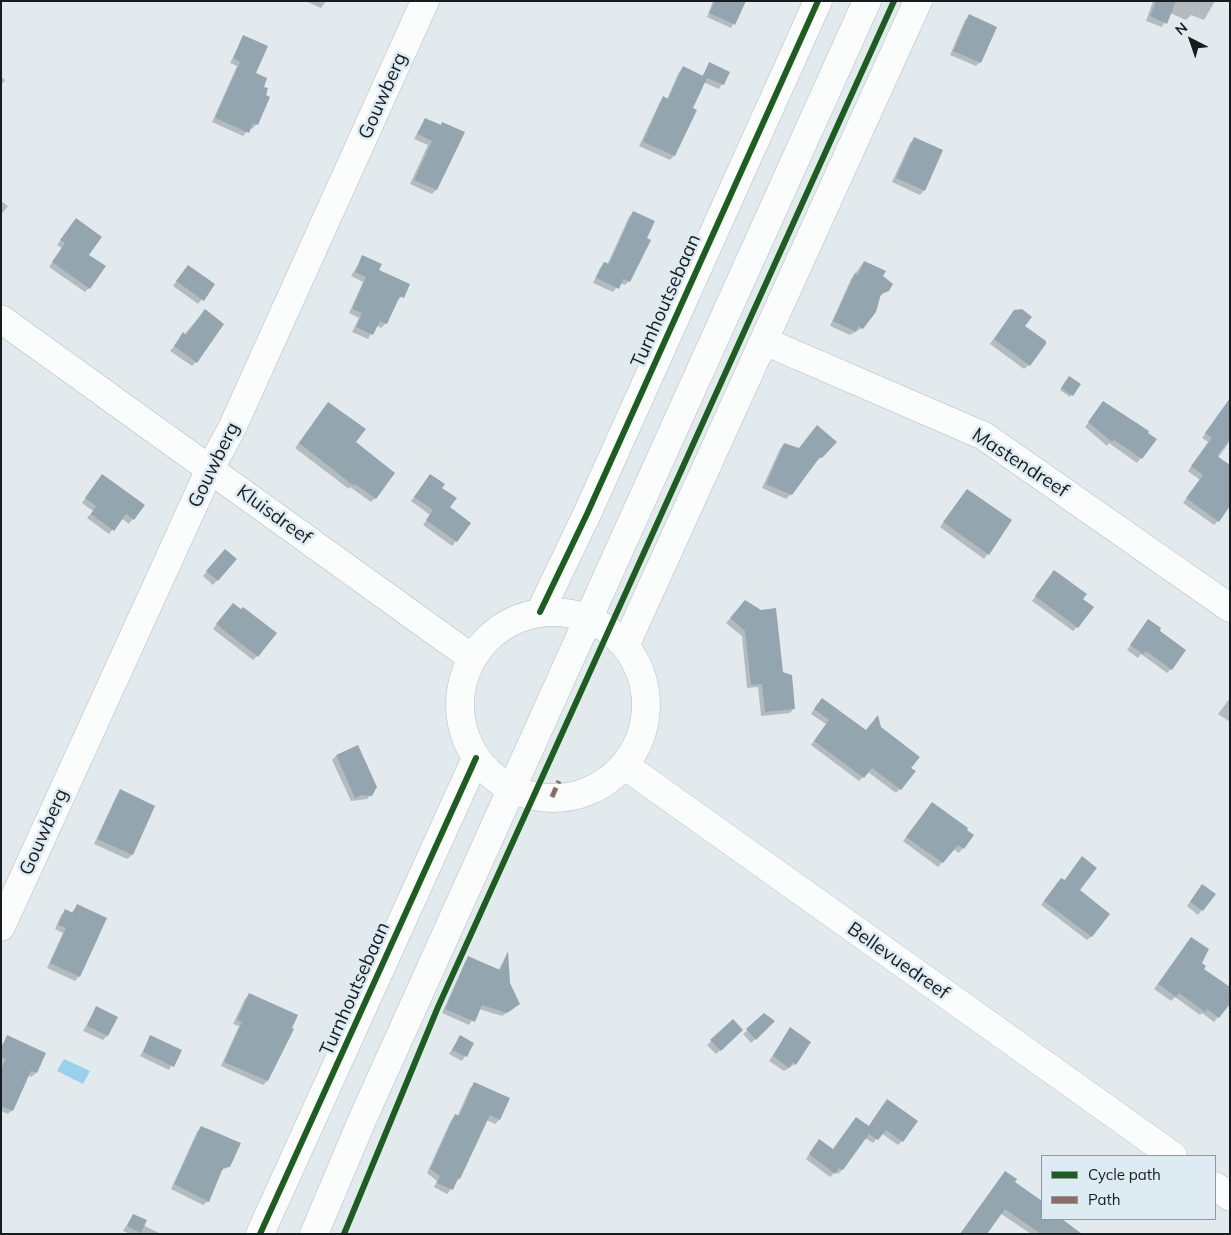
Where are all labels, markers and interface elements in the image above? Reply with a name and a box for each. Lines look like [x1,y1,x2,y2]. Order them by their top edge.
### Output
north arrow [1166,15,1216,65]
text: N [1171,18,1191,39]
street label: Gouwberg [354,49,412,143]
street label: Turnhoutsebaan [626,231,706,371]
street label: Gouwberg [184,419,244,511]
street label: Mastendreef [968,423,1072,503]
street label: Kluisdreef [232,480,316,550]
street label: Gouwberg [15,785,73,879]
street label: Bellevuedreef [843,917,953,1005]
street label: Turnhoutsebaan [315,919,395,1059]
legend [1041,1155,1216,1220]
text: Cycle path [1088,1165,1161,1184]
text: Path [1088,1190,1120,1209]

